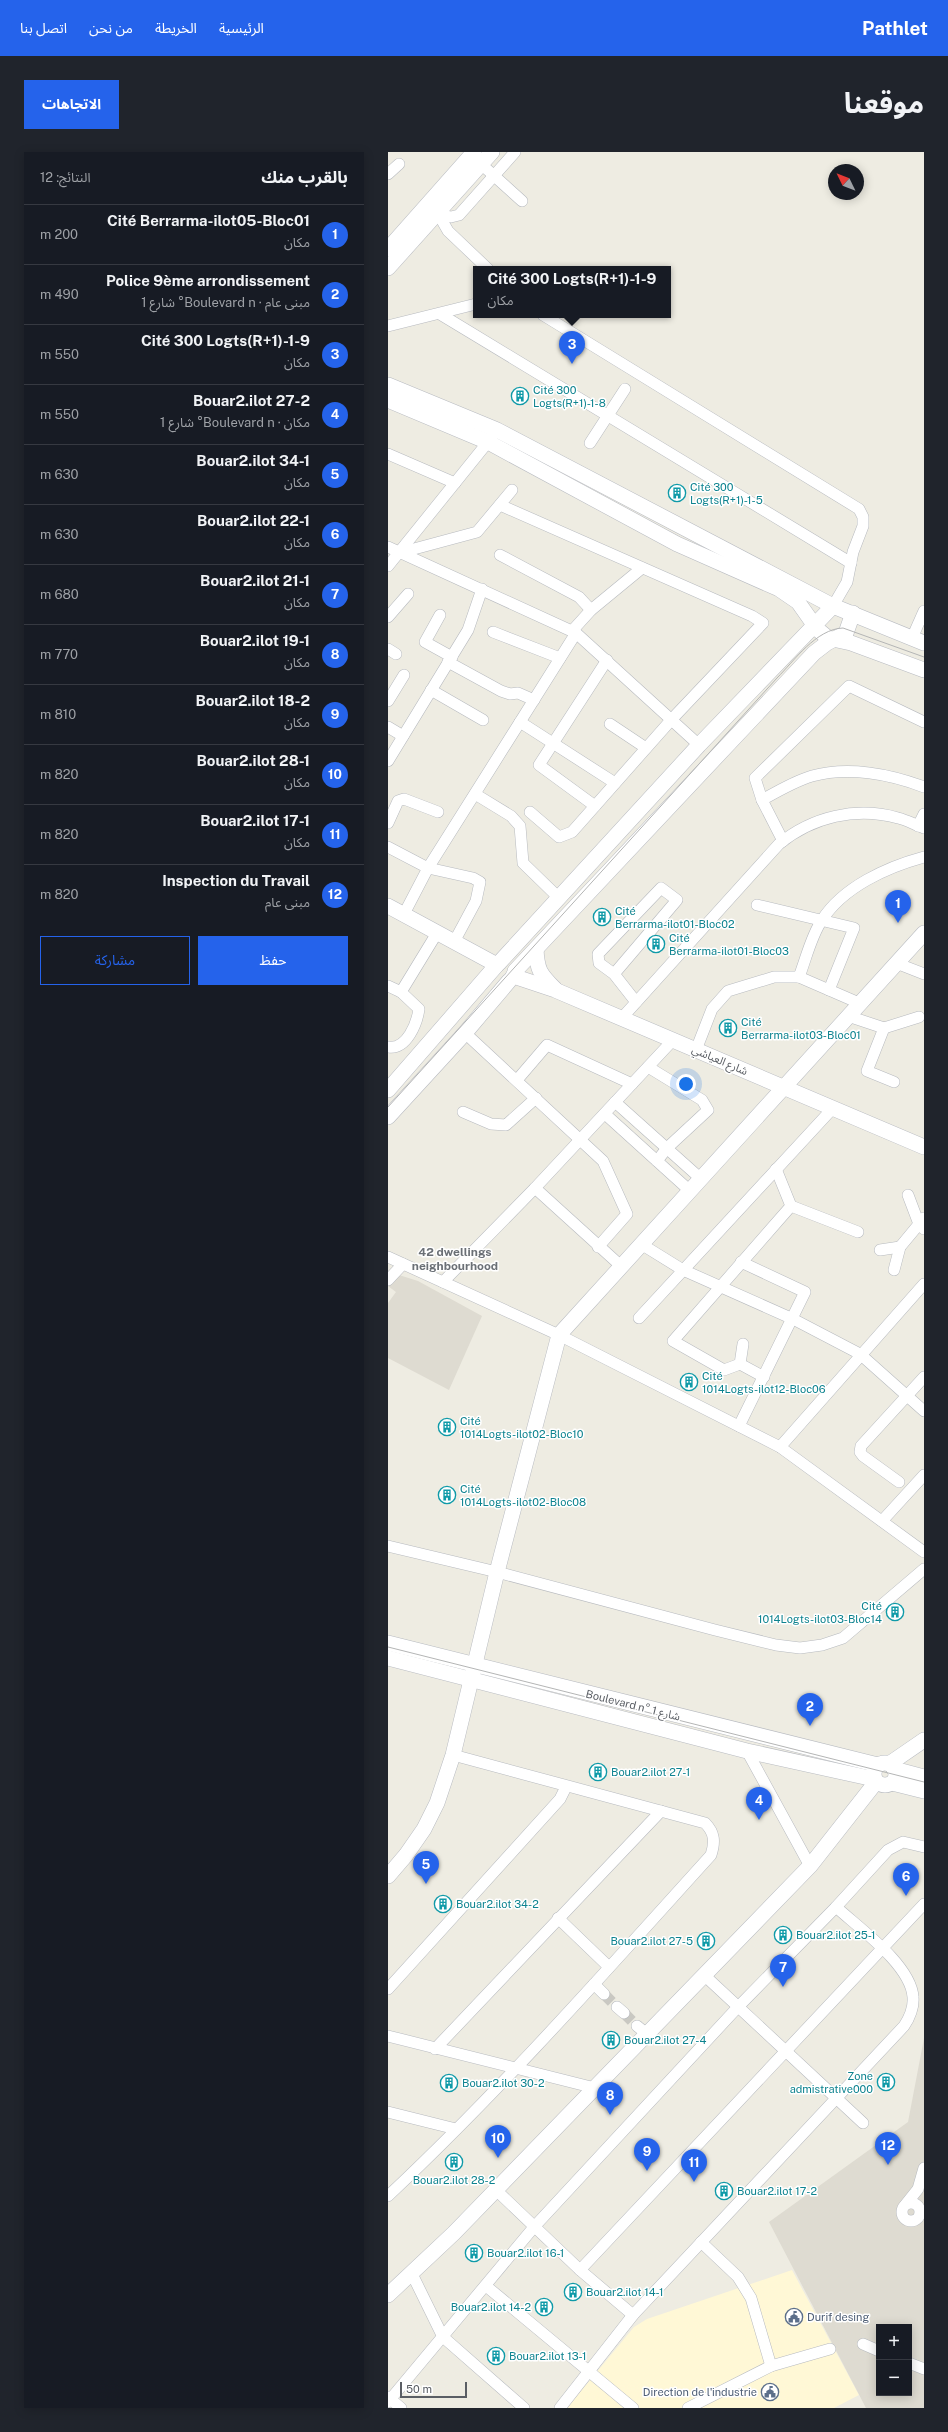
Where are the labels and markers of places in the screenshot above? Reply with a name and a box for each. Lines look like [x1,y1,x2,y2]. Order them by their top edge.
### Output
pin: 3 [559,331,585,364]
place label: Cité 300 Logts(R+1)-1-8 [533,384,606,409]
building icon: Cité 300 Logts(R+1)-1-8 [510,386,530,406]
place label: Cité 300 Logts(R+1)-1-5 [690,481,763,506]
building icon: Cité 300 Logts(R+1)-1-5 [667,483,687,503]
pin: 1 [885,890,911,923]
place label: Cité Berrarma-ilot01-Bloc02 [615,905,735,930]
building icon: Cité Berrarma-ilot01-Bloc02 [592,907,612,927]
place label: Cité Berrarma-ilot01-Bloc03 [669,932,789,957]
building icon: Cité Berrarma-ilot01-Bloc03 [646,934,666,954]
place label: Cité Berrarma-ilot03-Bloc01 [741,1016,861,1041]
building icon: Cité Berrarma-ilot03-Bloc01 [718,1018,738,1038]
place label: Cité 1014Logts-ilot12-Bloc06 [702,1370,826,1395]
building icon: Cité 1014Logts-ilot12-Bloc06 [679,1372,699,1392]
place label: Cité 1014Logts-ilot02-Bloc10 [460,1415,584,1440]
building icon: Cité 1014Logts-ilot02-Bloc10 [437,1417,457,1437]
place label: Cité 1014Logts-ilot02-Bloc08 [460,1483,586,1508]
building icon: Cité 1014Logts-ilot02-Bloc08 [437,1485,457,1505]
place label: Cité 1014Logts-ilot03-Bloc14 [758,1600,882,1625]
building icon: Cité 1014Logts-ilot03-Bloc14 [885,1602,905,1622]
pin: 2 [797,1693,823,1726]
building icon: Bouar2.ilot 27-1 [588,1762,608,1782]
place label: Bouar2.ilot 27-1 [611,1766,690,1778]
pin: 4 [746,1787,772,1820]
pin: 5 [413,1851,439,1884]
pin: 6 [893,1863,919,1896]
building icon: Bouar2.ilot 34-2 [433,1894,453,1914]
place label: Bouar2.ilot 34-2 [456,1898,539,1910]
building icon: Bouar2.ilot 25-1 [773,1925,793,1945]
place label: Bouar2.ilot 25-1 [796,1929,876,1941]
building icon: Bouar2.ilot 27-5 [696,1931,716,1951]
place label: Bouar2.ilot 27-5 [610,1935,693,1947]
pin: 7 [770,1954,796,1987]
building icon: Bouar2.ilot 27-4 [601,2030,621,2050]
place label: Bouar2.ilot 27-4 [624,2034,706,2046]
place label: Zone admistrative000 [790,2070,873,2095]
building icon: Zone admistrative000 [876,2072,896,2092]
building icon: Bouar2.ilot 30-2 [439,2073,459,2093]
place label: Bouar2.ilot 30-2 [462,2077,545,2089]
pin: 8 [597,2082,623,2115]
pin: 10 [485,2125,511,2158]
pin: 12 [875,2132,901,2165]
pin: 9 [634,2138,660,2171]
pin: 11 [681,2149,707,2182]
building icon: Bouar2.ilot 28-2 [444,2152,464,2172]
place label: Bouar2.ilot 28-2 [413,2174,496,2186]
building icon: Bouar2.ilot 17-2 [714,2181,734,2201]
place label: Bouar2.ilot 17-2 [737,2185,817,2197]
building icon: Bouar2.ilot 16-1 [464,2243,484,2263]
place label: Bouar2.ilot 16-1 [487,2247,564,2259]
building icon: Bouar2.ilot 14-1 [563,2282,583,2302]
place label: Bouar2.ilot 14-1 [586,2286,663,2298]
building icon: Bouar2.ilot 14-2 [534,2297,554,2317]
place label: Bouar2.ilot 14-2 [451,2301,531,2313]
public building icon: Durif desing [784,2307,804,2327]
place label: Durif desing [807,2311,869,2323]
building icon: Bouar2.ilot 13-1 [486,2346,506,2366]
place label: Bouar2.ilot 13-1 [509,2350,586,2362]
public building icon: Direction de l'industrie [760,2382,780,2402]
place label: Direction de l'industrie [643,2386,757,2398]

